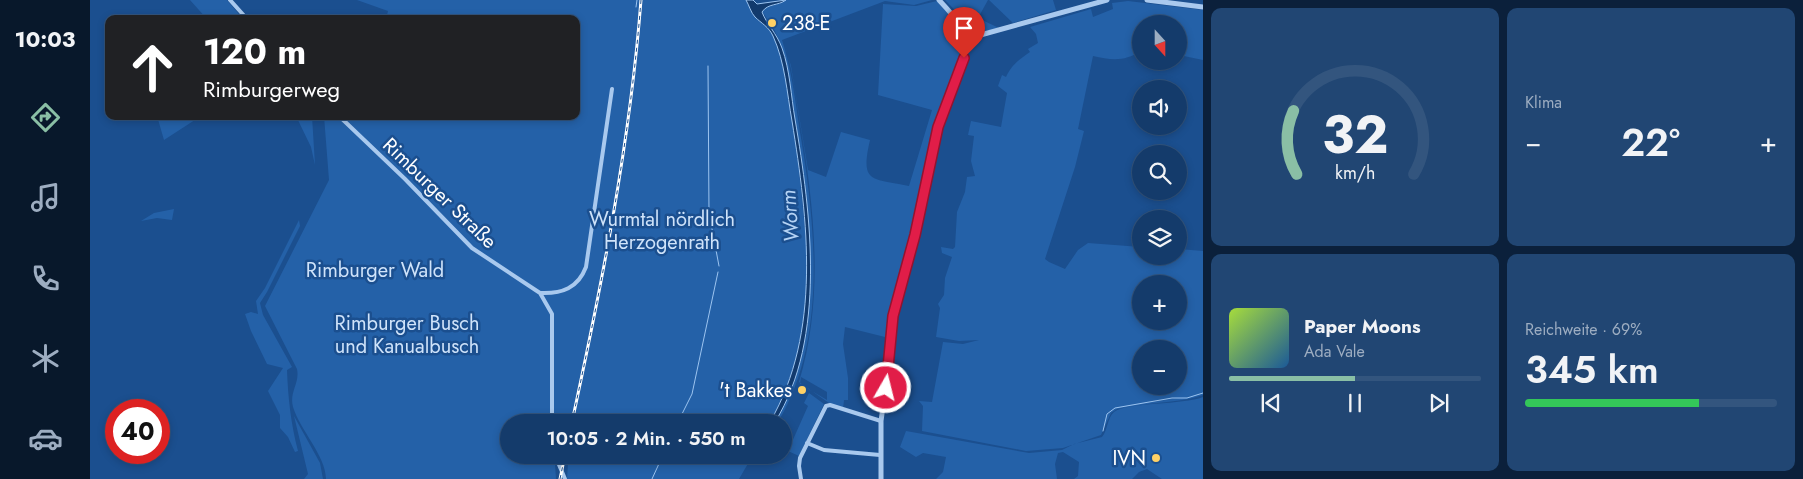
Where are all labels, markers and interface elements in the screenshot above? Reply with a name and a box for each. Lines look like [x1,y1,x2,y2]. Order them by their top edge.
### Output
pin [943,7,985,58]
place label: 238-E [782,9,830,38]
icon: arrive [950,14,978,42]
north arrow [1132,15,1188,70]
map controls [1132,15,1187,395]
marker: 238-E [766,17,778,29]
text: 10:03 [14,23,76,55]
text: 120 m [203,27,306,77]
icon: ahead [120,35,185,100]
text: Rimburgerweg [203,73,340,105]
button: sound [1132,80,1187,135]
text: Klima [1525,91,1562,114]
text: 32 [1322,97,1388,173]
icon: directions [28,100,63,135]
text: 22° [1621,115,1680,170]
text: − [1525,122,1542,163]
text: + [1760,122,1777,163]
street label: Rimburger Straße [376,131,503,255]
button: search [1132,145,1187,200]
text: km/h [1335,160,1375,186]
icon: music [28,180,63,215]
water label: Worm [773,189,807,243]
park label: Wurmtal nördlich Herzogenrath [589,205,735,257]
button: layers [1132,210,1187,265]
park label: Rimburger Wald [306,256,444,285]
icon: phone [28,261,63,296]
button: + [1132,275,1187,330]
park label: Rimburger Busch und Kanualbusch [335,309,479,361]
text: Paper Moons [1304,313,1421,340]
text: Reichweite · 69% [1525,318,1642,341]
button: − [1132,340,1187,395]
text: Ada Vale [1304,340,1365,363]
icon: climate [28,341,63,376]
text: 345 km [1525,342,1659,397]
position arrow [859,361,911,413]
place label: 't Bakkes [719,376,792,405]
marker: 't Bakkes [796,384,808,396]
icon: previous [1257,389,1285,417]
icon: pause [1341,389,1369,417]
icon: next [1425,389,1453,417]
speed limit sign: 40 [105,399,170,464]
icon: car [28,421,63,456]
text: 10:05 · 2 Min. · 550 m [547,425,746,452]
place label: IVN [1112,444,1146,473]
marker: IVN [1150,452,1162,464]

